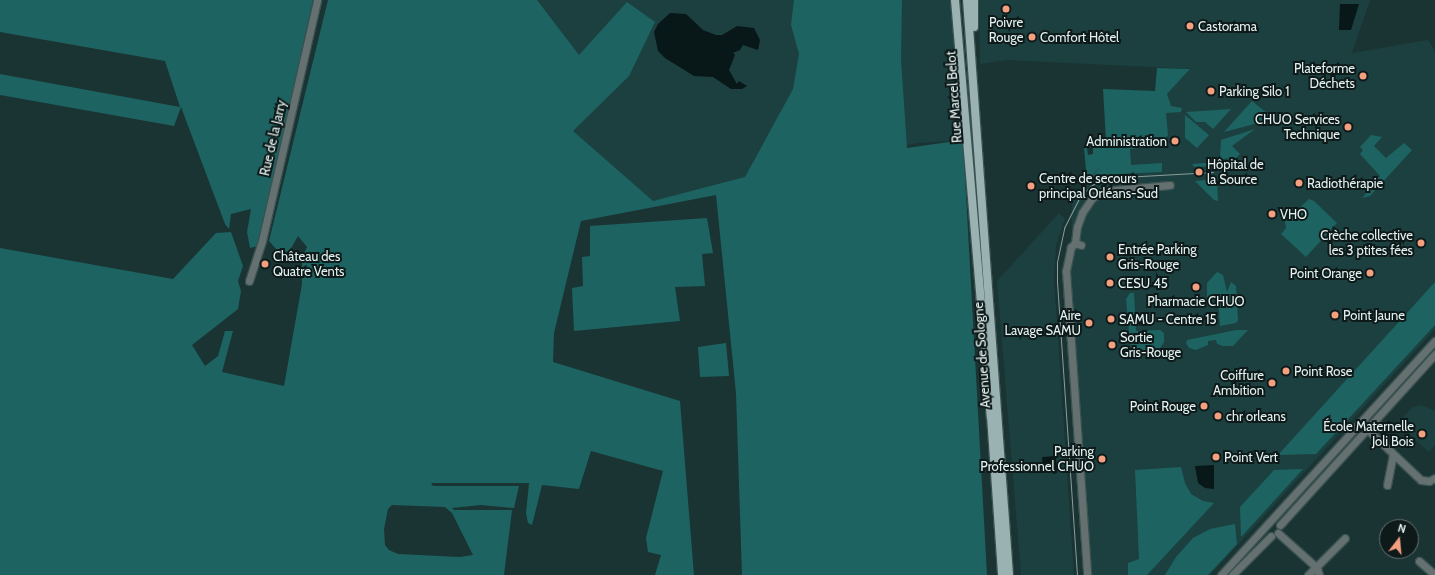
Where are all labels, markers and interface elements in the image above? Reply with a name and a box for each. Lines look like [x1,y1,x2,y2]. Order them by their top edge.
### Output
marker: Poivre Rouge [1001,4,1011,14]
place label: Poivre Rouge [989,15,1023,46]
place label: Castorama [1198,18,1257,34]
marker: Castorama [1185,21,1195,31]
place label: Comfort Hôtel [1040,29,1119,45]
marker: Comfort Hôtel [1027,32,1037,42]
street label: Rue Marcel Belot [943,51,965,143]
place label: Plateforme Déchets [1294,61,1355,92]
marker: Plateforme Déchets [1358,71,1368,81]
place label: Parking Silo 1 [1219,83,1289,99]
marker: Parking Silo 1 [1206,86,1216,96]
street label: Rue de la Jarry [257,99,289,177]
place label: CHUO Services Technique [1255,112,1340,143]
marker: CHUO Services Technique [1343,122,1353,132]
place label: Administration [1086,133,1167,149]
marker: Administration [1170,136,1180,146]
place label: Hôpital de la Source [1207,157,1264,188]
marker: Hôpital de la Source [1194,167,1204,177]
place label: Centre de secours principal Orléans-Sud [1039,171,1158,202]
place label: Radiothérapie [1307,175,1383,191]
marker: Radiothérapie [1294,178,1304,188]
marker: Centre de secours principal Orléans-Sud [1026,181,1036,191]
place label: VHO [1280,206,1307,222]
marker: VHO [1267,209,1277,219]
place label: Crèche collective les 3 ptites fées [1320,228,1413,259]
marker: Crèche collective les 3 ptites fées [1416,238,1426,248]
place label: Entrée Parking Gris-Rouge [1118,242,1197,273]
place label: Château des Quatre Vents [273,249,344,280]
marker: Entrée Parking Gris-Rouge [1105,252,1115,262]
marker: Château des Quatre Vents [260,259,270,269]
place label: Point Orange [1290,265,1362,281]
marker: Point Orange [1365,268,1375,278]
place label: CESU 45 [1118,275,1168,291]
marker: CESU 45 [1105,278,1115,288]
marker: Pharmacie CHUO [1191,282,1201,292]
place label: Pharmacie CHUO [1147,293,1245,309]
street label: Avenue de Sologne [971,301,993,409]
place label: Point Jaune [1343,307,1405,323]
place label: Aire Lavage SAMU [1004,308,1081,339]
marker: Point Jaune [1330,310,1340,320]
place label: SAMU - Centre 15 [1119,311,1217,327]
marker: SAMU - Centre 15 [1106,314,1116,324]
marker: Aire Lavage SAMU [1084,318,1094,328]
place label: Sortie Gris-Rouge [1120,330,1181,361]
marker: Sortie Gris-Rouge [1107,340,1117,350]
place label: Point Rose [1294,363,1352,379]
marker: Point Rose [1281,366,1291,376]
place label: Coiffure Ambition [1213,368,1264,399]
marker: Coiffure Ambition [1267,378,1277,388]
place label: Point Rouge [1130,398,1196,414]
marker: Point Rouge [1199,401,1209,411]
place label: chr orleans [1226,408,1286,424]
marker: chr orleans [1213,411,1223,421]
place label: École Maternelle Joli Bois [1323,419,1414,450]
marker: École Maternelle Joli Bois [1417,429,1427,439]
place label: Parking Professionnel CHUO [980,444,1094,475]
place label: Point Vert [1224,449,1278,465]
marker: Point Vert [1211,452,1221,462]
marker: Parking Professionnel CHUO [1097,454,1107,464]
north arrow [1379,519,1419,559]
text: N [1396,521,1408,536]

